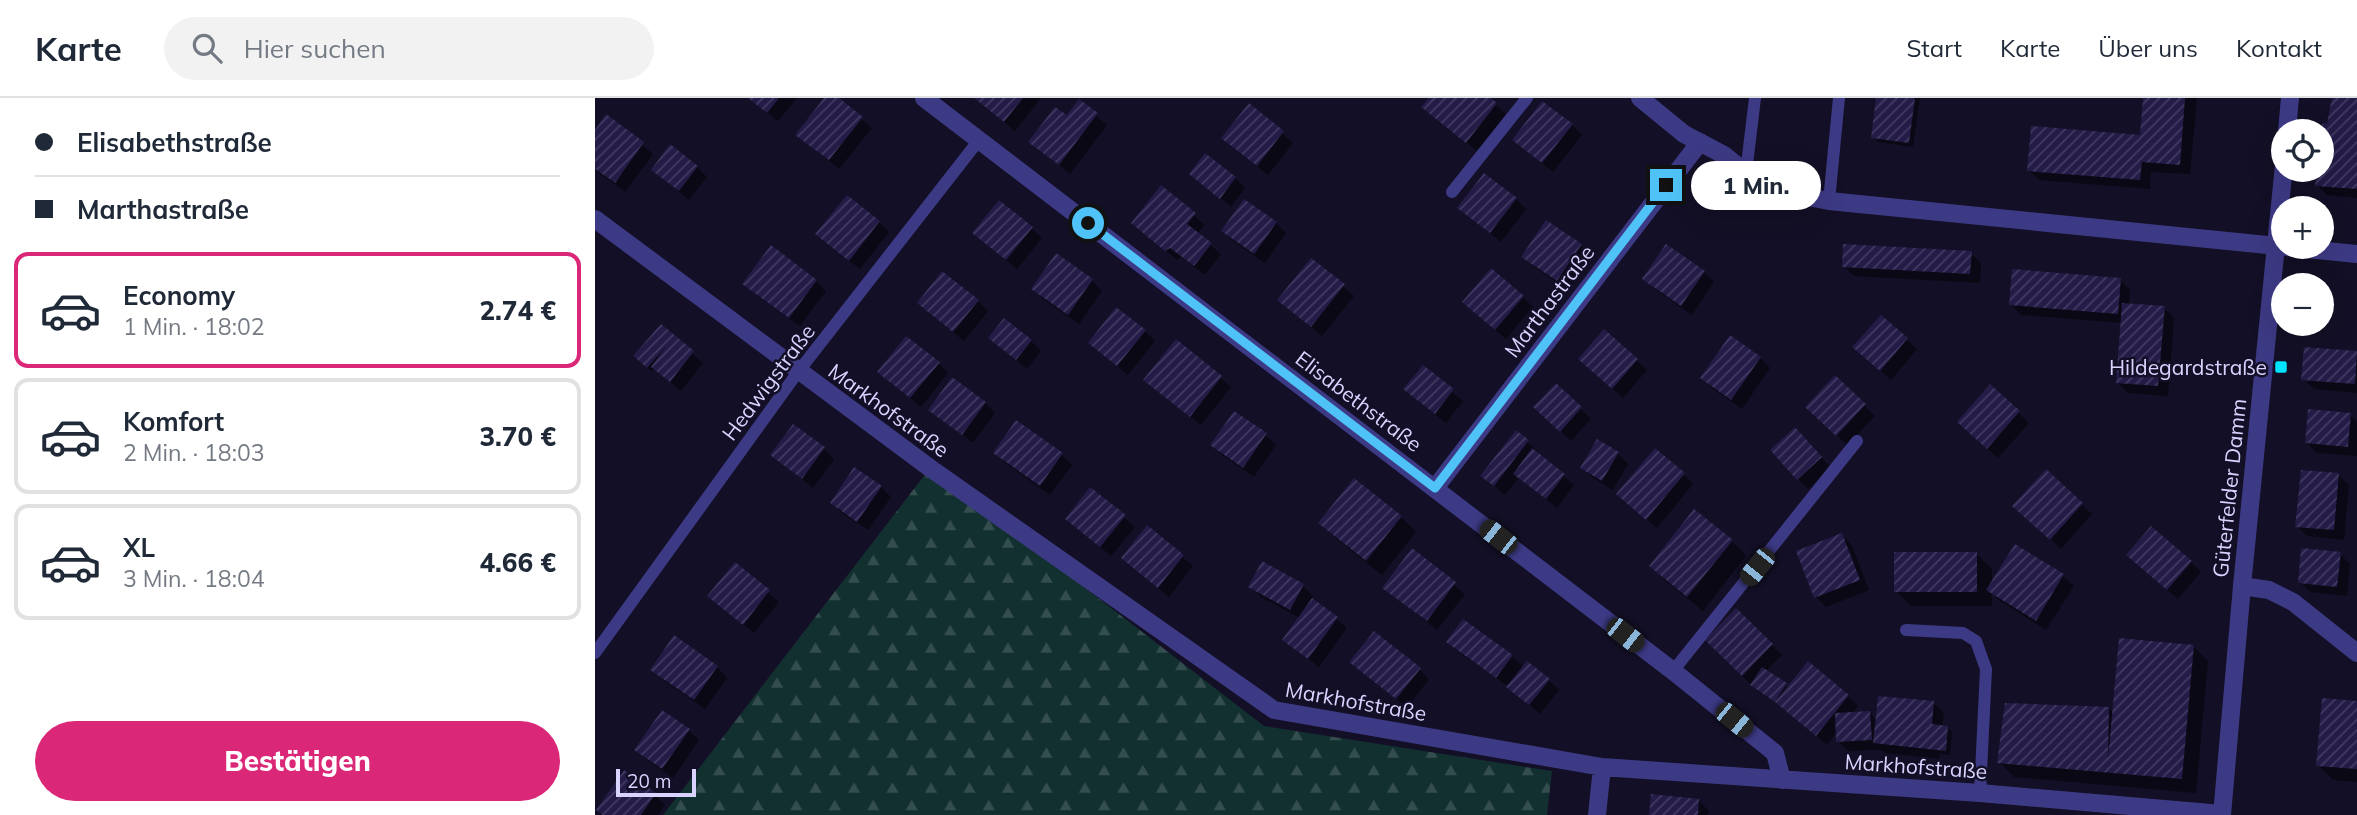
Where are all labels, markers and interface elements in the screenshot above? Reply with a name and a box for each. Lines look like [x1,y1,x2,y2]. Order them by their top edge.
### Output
search box [164,17,654,80]
text: Karte [35,28,122,69]
icon: search [188,29,226,67]
text: Hier suchen [244,32,386,65]
text: Start [1906,33,1962,63]
text: Karte [2000,33,2060,63]
text: Über uns [2098,33,2198,63]
text: Kontakt [2236,33,2322,63]
map controls [2271,119,2334,336]
button: locate [2271,119,2334,182]
text: Elisabethstraße [77,126,272,159]
callout: 1 Min. [1691,160,1820,210]
route end [1650,169,1682,201]
text: 1 Min. [1723,171,1789,200]
text: Marthastraße [77,193,249,226]
button: + [2271,196,2334,259]
route start [1072,207,1104,239]
street label: Marthastraße [1498,240,1600,362]
button: − [2271,273,2334,336]
icon: car [39,279,102,342]
text: Economy [123,279,235,312]
text: 2.74 € [480,294,556,327]
text: 1 Min. · 18:02 [123,312,265,341]
street label: Hedwigstraße [716,319,820,445]
street label: Elisabethstraße [1291,345,1427,457]
place label: Hildegardstraße [2109,354,2267,380]
street label: Markhofstraße [824,358,954,462]
marker: Hildegardstraße [2273,359,2289,375]
street label: Güterfelder Damm [2207,397,2251,579]
icon: car [39,405,102,468]
text: Komfort [123,405,224,438]
text: 3.70 € [480,420,556,453]
text: 2 Min. · 18:03 [123,438,265,467]
car [1475,516,1522,558]
icon: car [39,531,102,594]
text: XL [123,531,155,564]
car [1736,544,1779,590]
text: 4.66 € [480,546,556,579]
text: 3 Min. · 18:04 [123,564,265,593]
car [1602,614,1649,656]
street label: Markhofstraße [1283,676,1429,726]
car [1712,699,1757,741]
button: Bestätigen [35,721,560,801]
street label: Markhofstraße [1844,748,1988,784]
scale bar [616,766,697,798]
text: 20 m [627,769,671,793]

